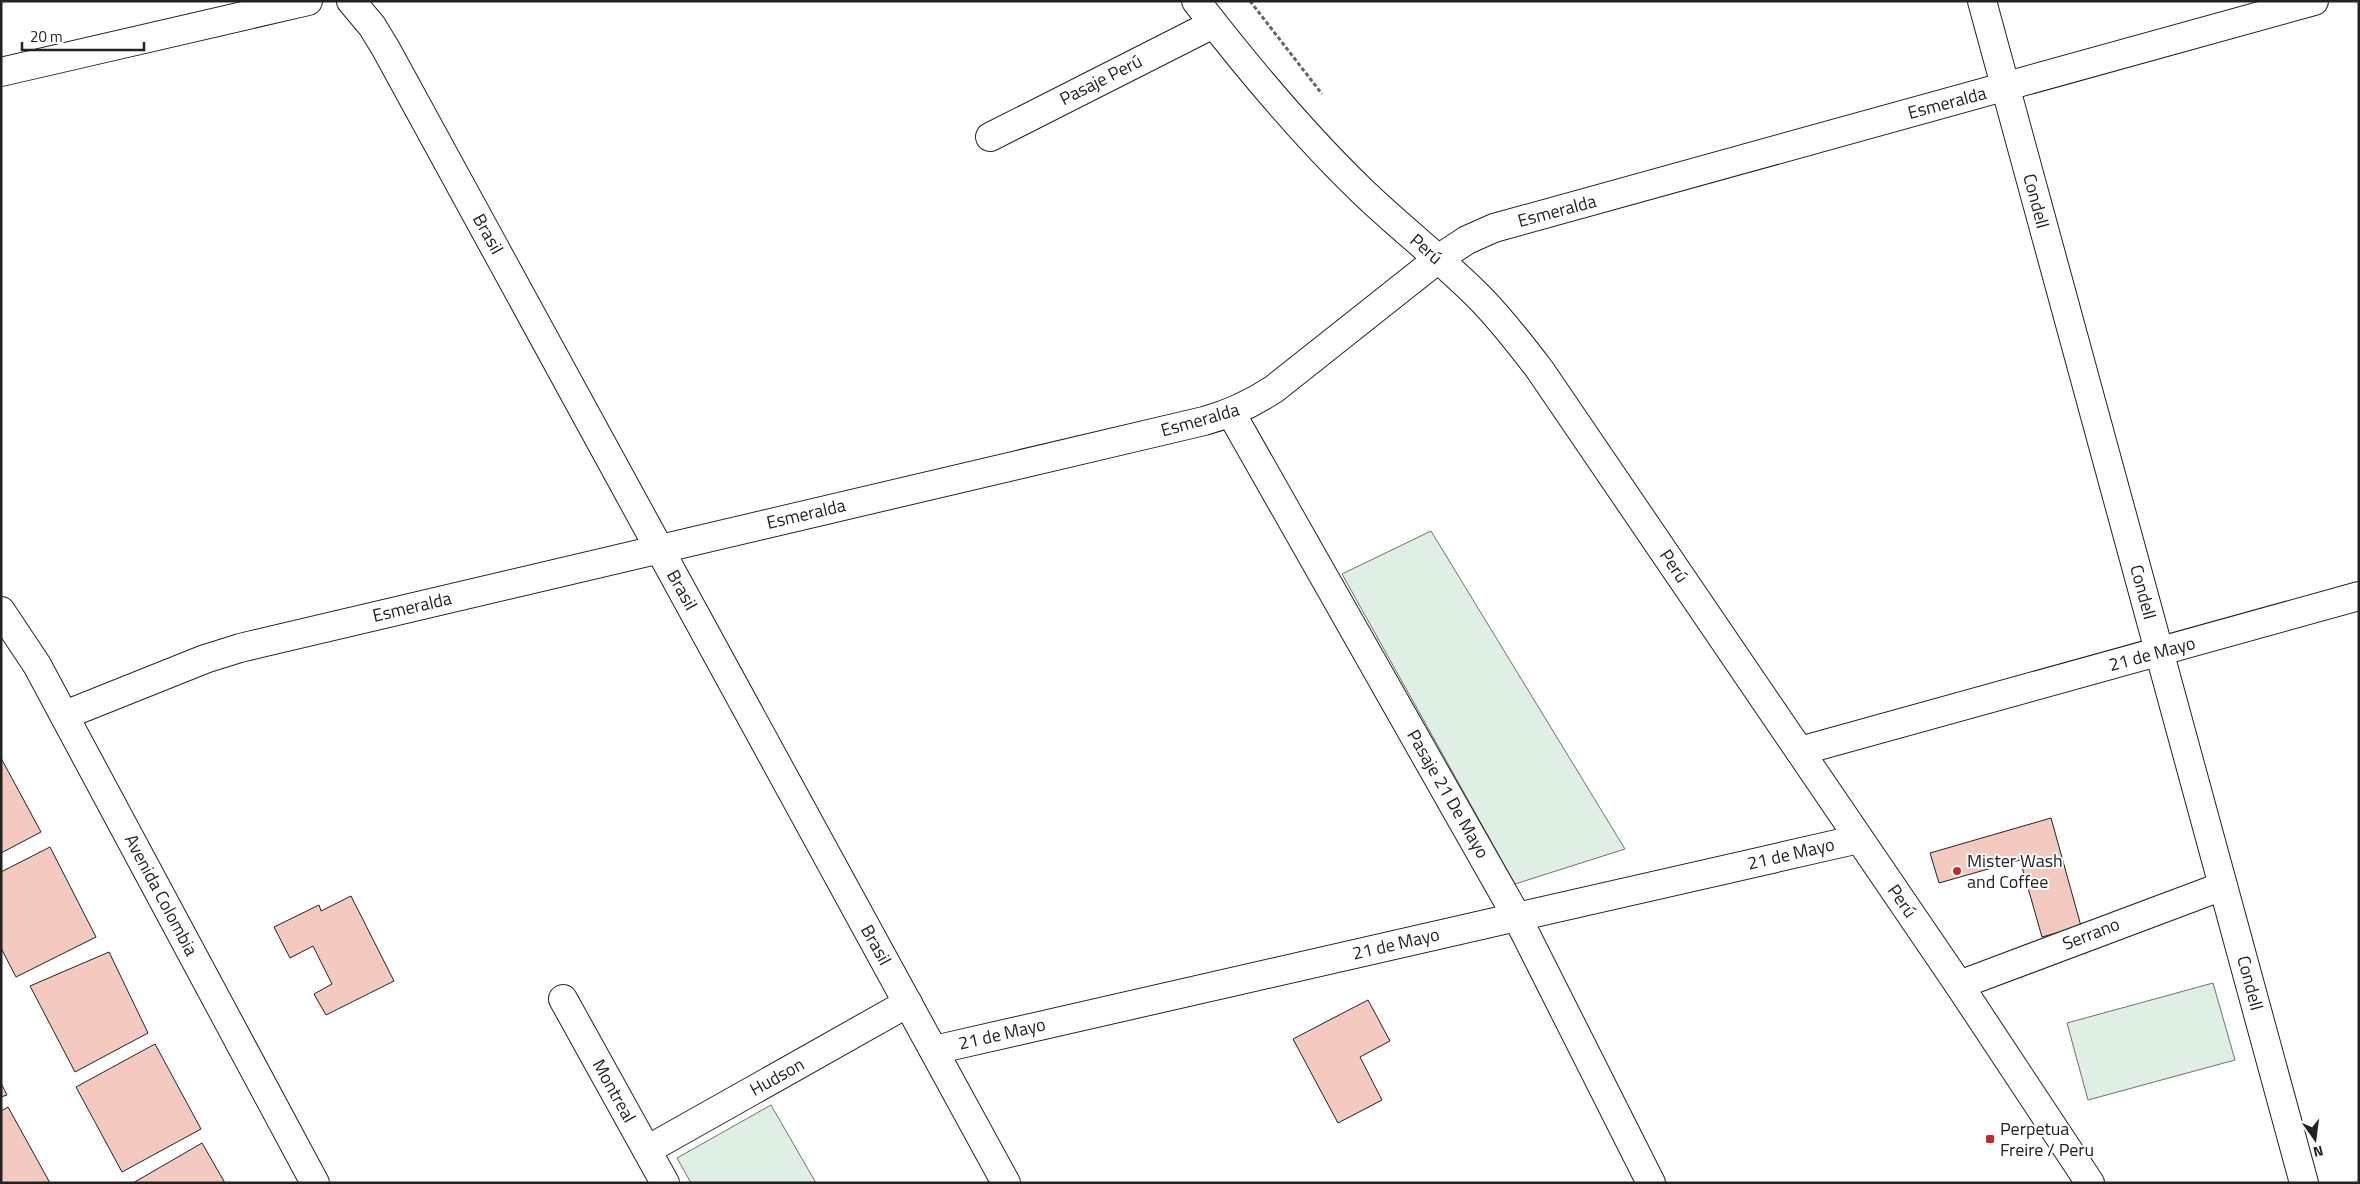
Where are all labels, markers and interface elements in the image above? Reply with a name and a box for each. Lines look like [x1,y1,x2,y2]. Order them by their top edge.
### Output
scale bar [22,20,145,52]
text: 20 m [30,25,63,48]
street label: Pasaje Perú [1055,47,1147,112]
street label: Esmeralda [1905,79,1989,126]
street label: Condell [2016,170,2057,231]
street label: Esmeralda [1515,187,1599,234]
street label: Brasil [466,208,511,259]
street label: Perú [1404,227,1449,270]
street label: Esmeralda [1157,395,1242,444]
street label: Esmeralda [764,491,848,536]
street label: Perú [1653,543,1696,588]
street label: Condell [2123,561,2164,622]
street label: Brasil [660,564,705,615]
street label: Esmeralda [370,584,454,629]
street label: 21 de Mayo [2105,629,2198,678]
street label: Pasaje 21 De Mayo [1401,724,1496,863]
street label: Avenida Colombia [118,829,205,960]
street label: 21 de Mayo [1745,830,1837,877]
place label: Mister Wash and Coffee [1967,847,2063,895]
marker: Mister Wash and Coffee [1951,865,1963,877]
street label: Perú [1881,878,1924,923]
street label: Serrano [2058,910,2123,957]
street label: Brasil [854,919,899,970]
street label: 21 de Mayo [1350,920,1442,967]
street label: Condell [2230,952,2271,1013]
street label: 21 de Mayo [956,1010,1048,1057]
street label: Hudson [745,1051,809,1103]
street label: Montreal [586,1054,643,1127]
north arrow [2290,1114,2340,1164]
place label: Perpetua Freire / Peru [2000,1115,2094,1163]
marker: Perpetua Freire / Peru [1984,1133,1996,1145]
text: N [2311,1141,2326,1163]

